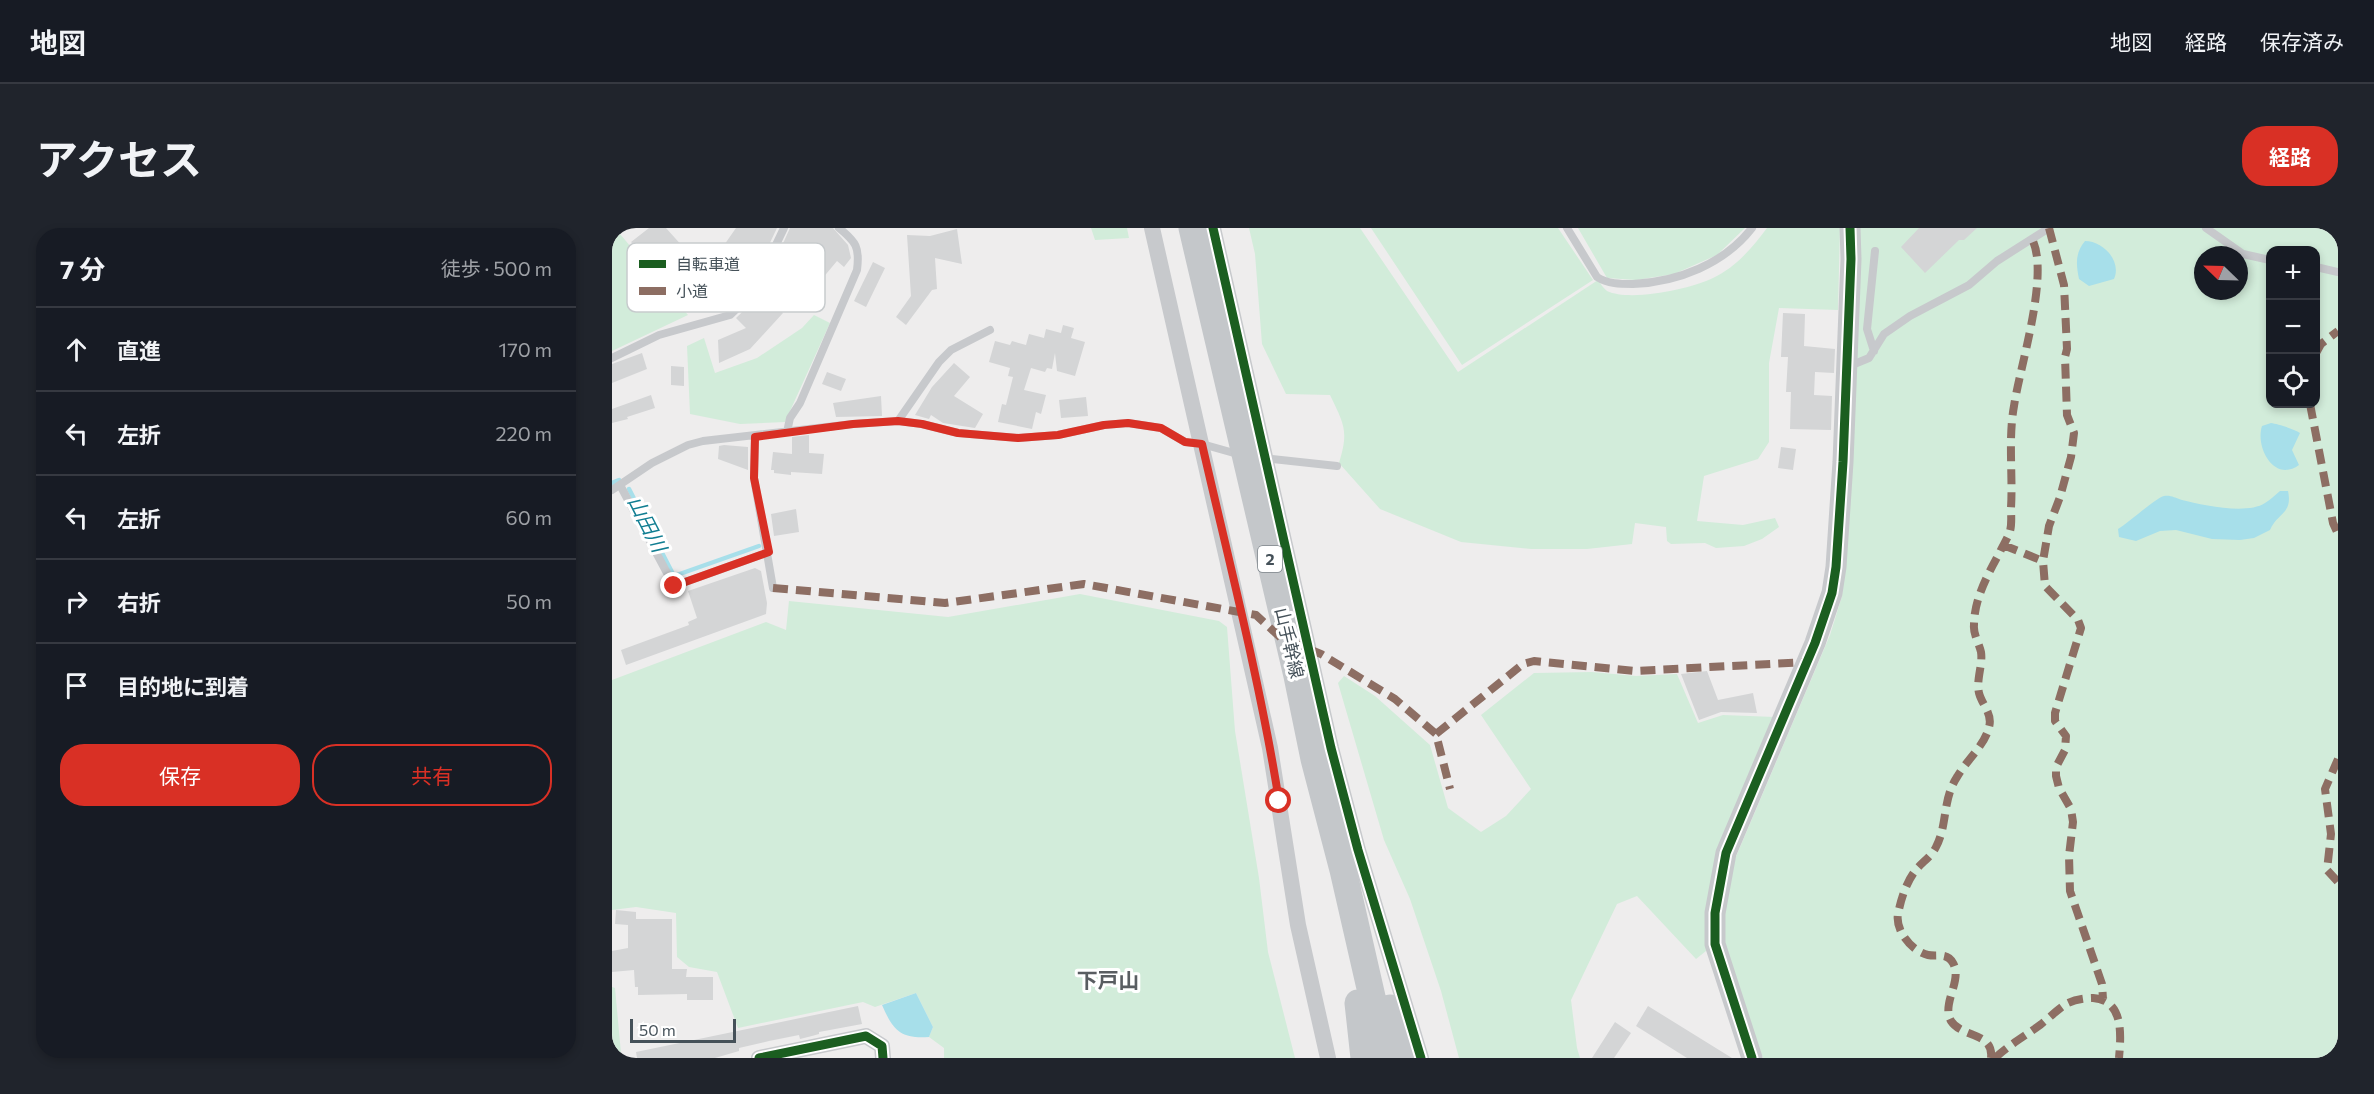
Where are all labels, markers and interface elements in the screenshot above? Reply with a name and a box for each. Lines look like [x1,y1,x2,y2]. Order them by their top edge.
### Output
text: 地図 [30,25,86,59]
text: 地図 [2110,29,2152,54]
text: 経路 [2185,29,2227,54]
text: 保存済み [2260,29,2344,54]
button: 経路 [2242,126,2338,186]
text: アクセス [36,132,202,184]
legend [627,243,825,312]
north arrow [2194,246,2248,300]
map controls [2266,246,2320,408]
button: + [2266,246,2320,300]
text: 7 分 [60,253,105,284]
text: 自転車道 [676,254,740,273]
text: 徒歩 · 500 m [441,256,552,280]
text: 小道 [676,281,708,300]
button: − [2266,300,2320,354]
icon: ahead [60,333,93,366]
text: 直進 [117,337,161,364]
text: 170 m [499,337,552,361]
button: locate [2266,354,2320,408]
icon: left [60,417,93,450]
text: 左折 [117,421,161,448]
text: 220 m [496,421,552,445]
water label: 山田川 [624,491,673,558]
icon: left [60,501,93,534]
text: 左折 [117,505,161,532]
text: 60 m [506,505,552,529]
road number: 2 [1258,546,1282,572]
route end [660,572,686,598]
icon: right [60,585,93,618]
text: 右折 [117,589,161,616]
text: 50 m [506,589,552,613]
street label: 山手幹線 [1271,605,1309,680]
icon: arrive [60,669,93,702]
text: 目的地に到着 [117,673,249,700]
button: 保存 [60,744,300,806]
button: 共有 [312,744,552,806]
route start [1265,787,1291,813]
district label: 下戸山 [1077,967,1140,992]
scale bar [630,1016,736,1044]
text: 50 m [639,1020,676,1039]

